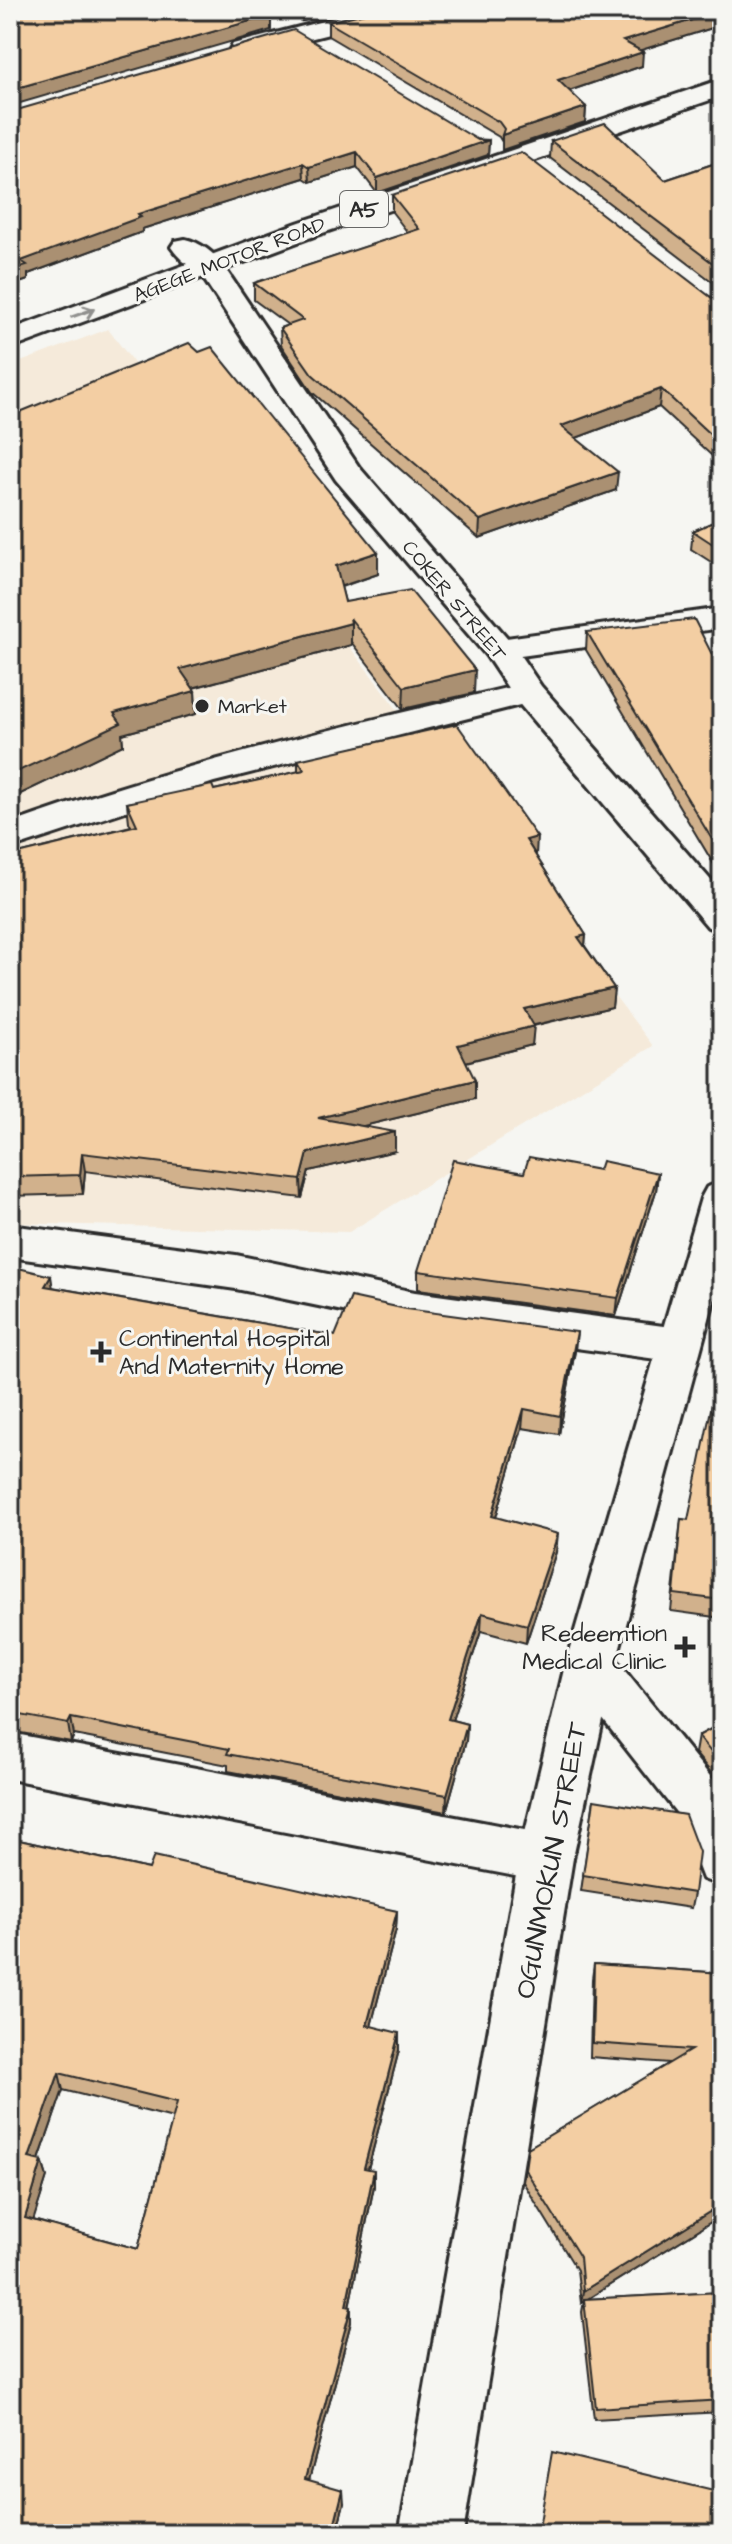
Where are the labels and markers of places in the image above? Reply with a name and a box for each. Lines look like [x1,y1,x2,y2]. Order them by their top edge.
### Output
place label: Market [218,693,287,721]
marker: Market [193,697,211,715]
place label: Continental Hospital And Maternity Home [119,1322,344,1385]
marker: Continental Hospital And Maternity Home [90,1341,112,1363]
place label: Redeemtion Medical Clinic [522,1617,667,1679]
marker: Redeemtion Medical Clinic [674,1636,696,1658]

